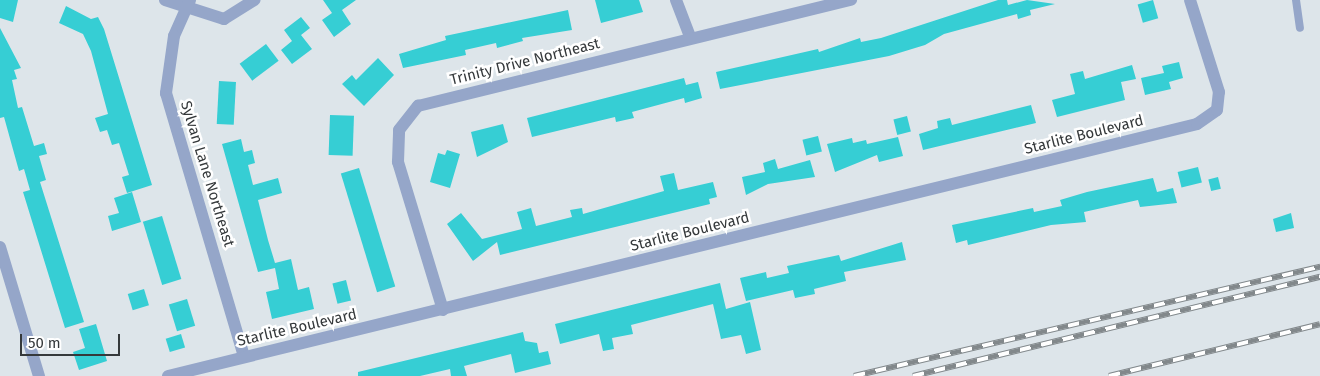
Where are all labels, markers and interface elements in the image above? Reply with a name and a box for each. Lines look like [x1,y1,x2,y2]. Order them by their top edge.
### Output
street label: Trinity Drive Northeast [448,35,602,89]
street label: Sylvan Lane Northeast [176,99,238,249]
street label: Starlite Boulevard [1023,112,1145,158]
street label: Starlite Boulevard [629,209,751,255]
street label: Starlite Boulevard [236,306,358,350]
scale bar [22,324,122,356]
text: 50 m [28,334,61,352]

